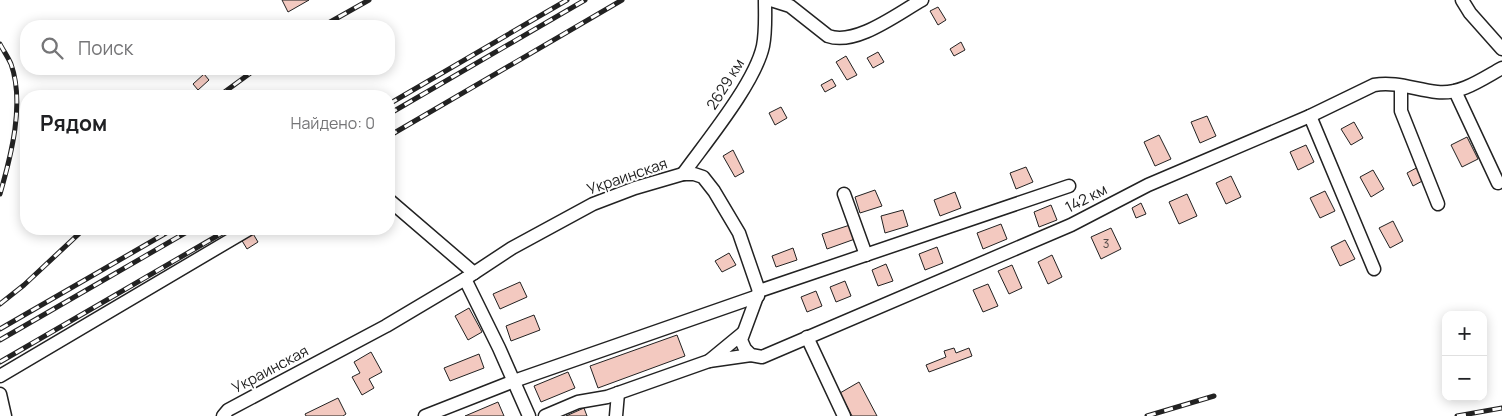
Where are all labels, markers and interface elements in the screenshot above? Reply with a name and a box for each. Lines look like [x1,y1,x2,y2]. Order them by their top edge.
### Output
search box [20,20,395,75]
icon: search [38,34,66,62]
text: Поиск [78,35,133,61]
street label: 2629 км [701,54,749,114]
text: Рядом [40,109,107,137]
text: Найдено: 0 [290,112,375,134]
street label: Украинская [584,152,670,200]
street label: 142 км [1062,179,1110,217]
house number: 3 [1103,235,1109,252]
map controls [1442,311,1487,401]
button: + [1442,311,1487,356]
street label: Украинская [228,340,312,398]
button: − [1442,356,1487,401]

